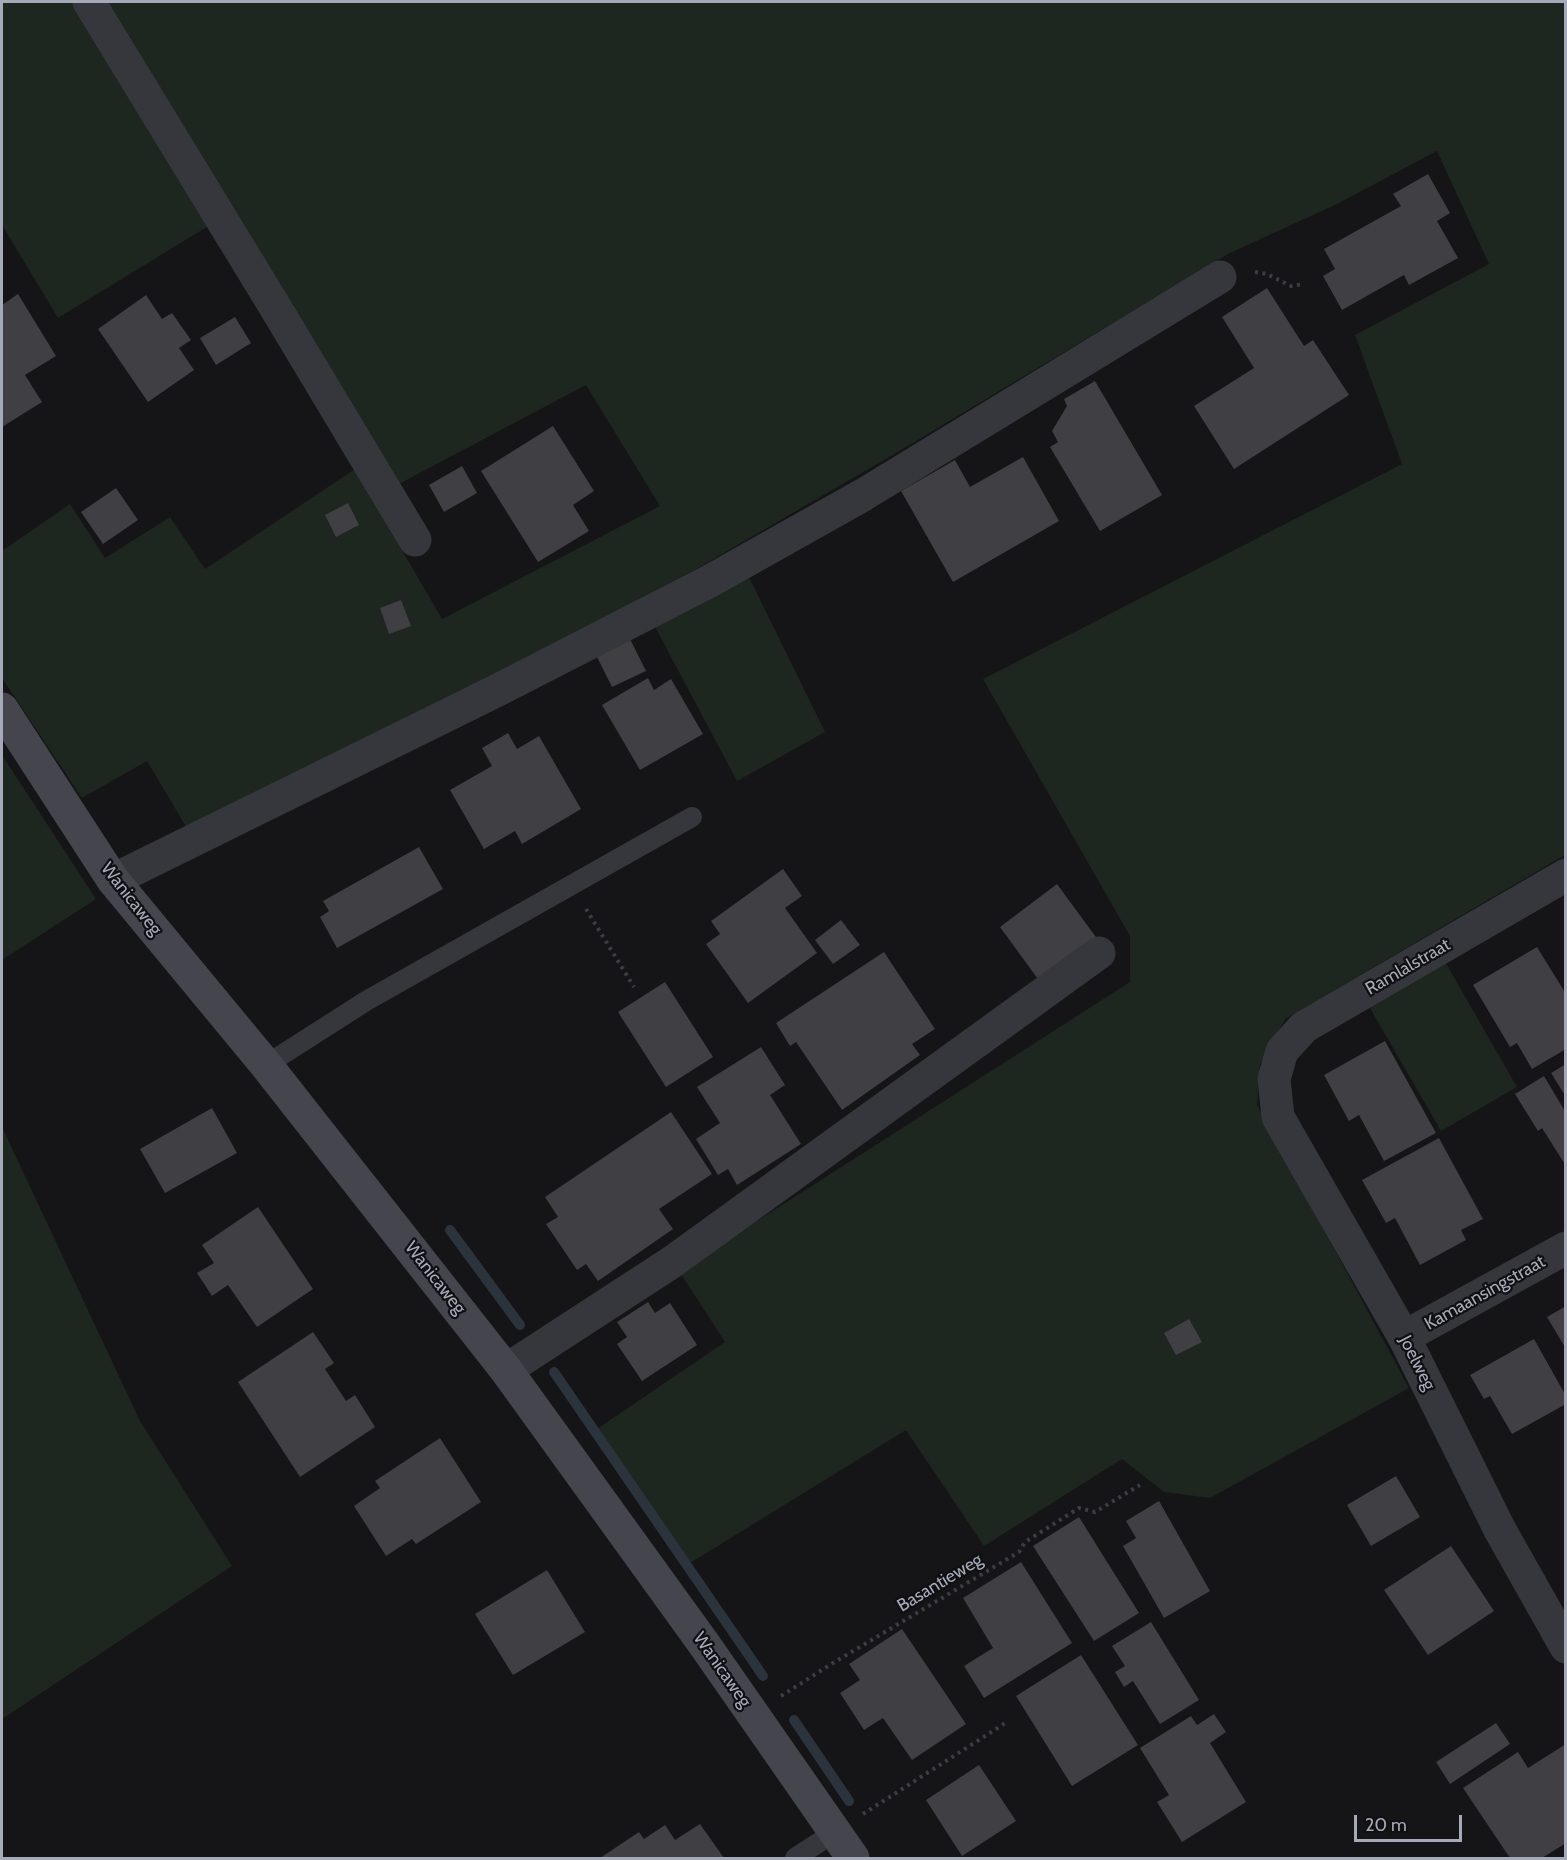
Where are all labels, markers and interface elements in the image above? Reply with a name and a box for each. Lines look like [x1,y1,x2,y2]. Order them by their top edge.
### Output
street label: Wanicaweg [96,858,166,940]
street label: Ramlalstraat [1362,934,1454,1000]
street label: Wanicaweg [400,1237,470,1319]
street label: Kamaansingstraat [1421,1251,1549,1335]
street label: Joelweg [1394,1332,1440,1394]
street label: Basantieweg [893,1549,987,1617]
street label: Wanicaweg [688,1628,756,1712]
scale bar [1357,1803,1465,1841]
text: 20 m [1365,1814,1407,1836]

